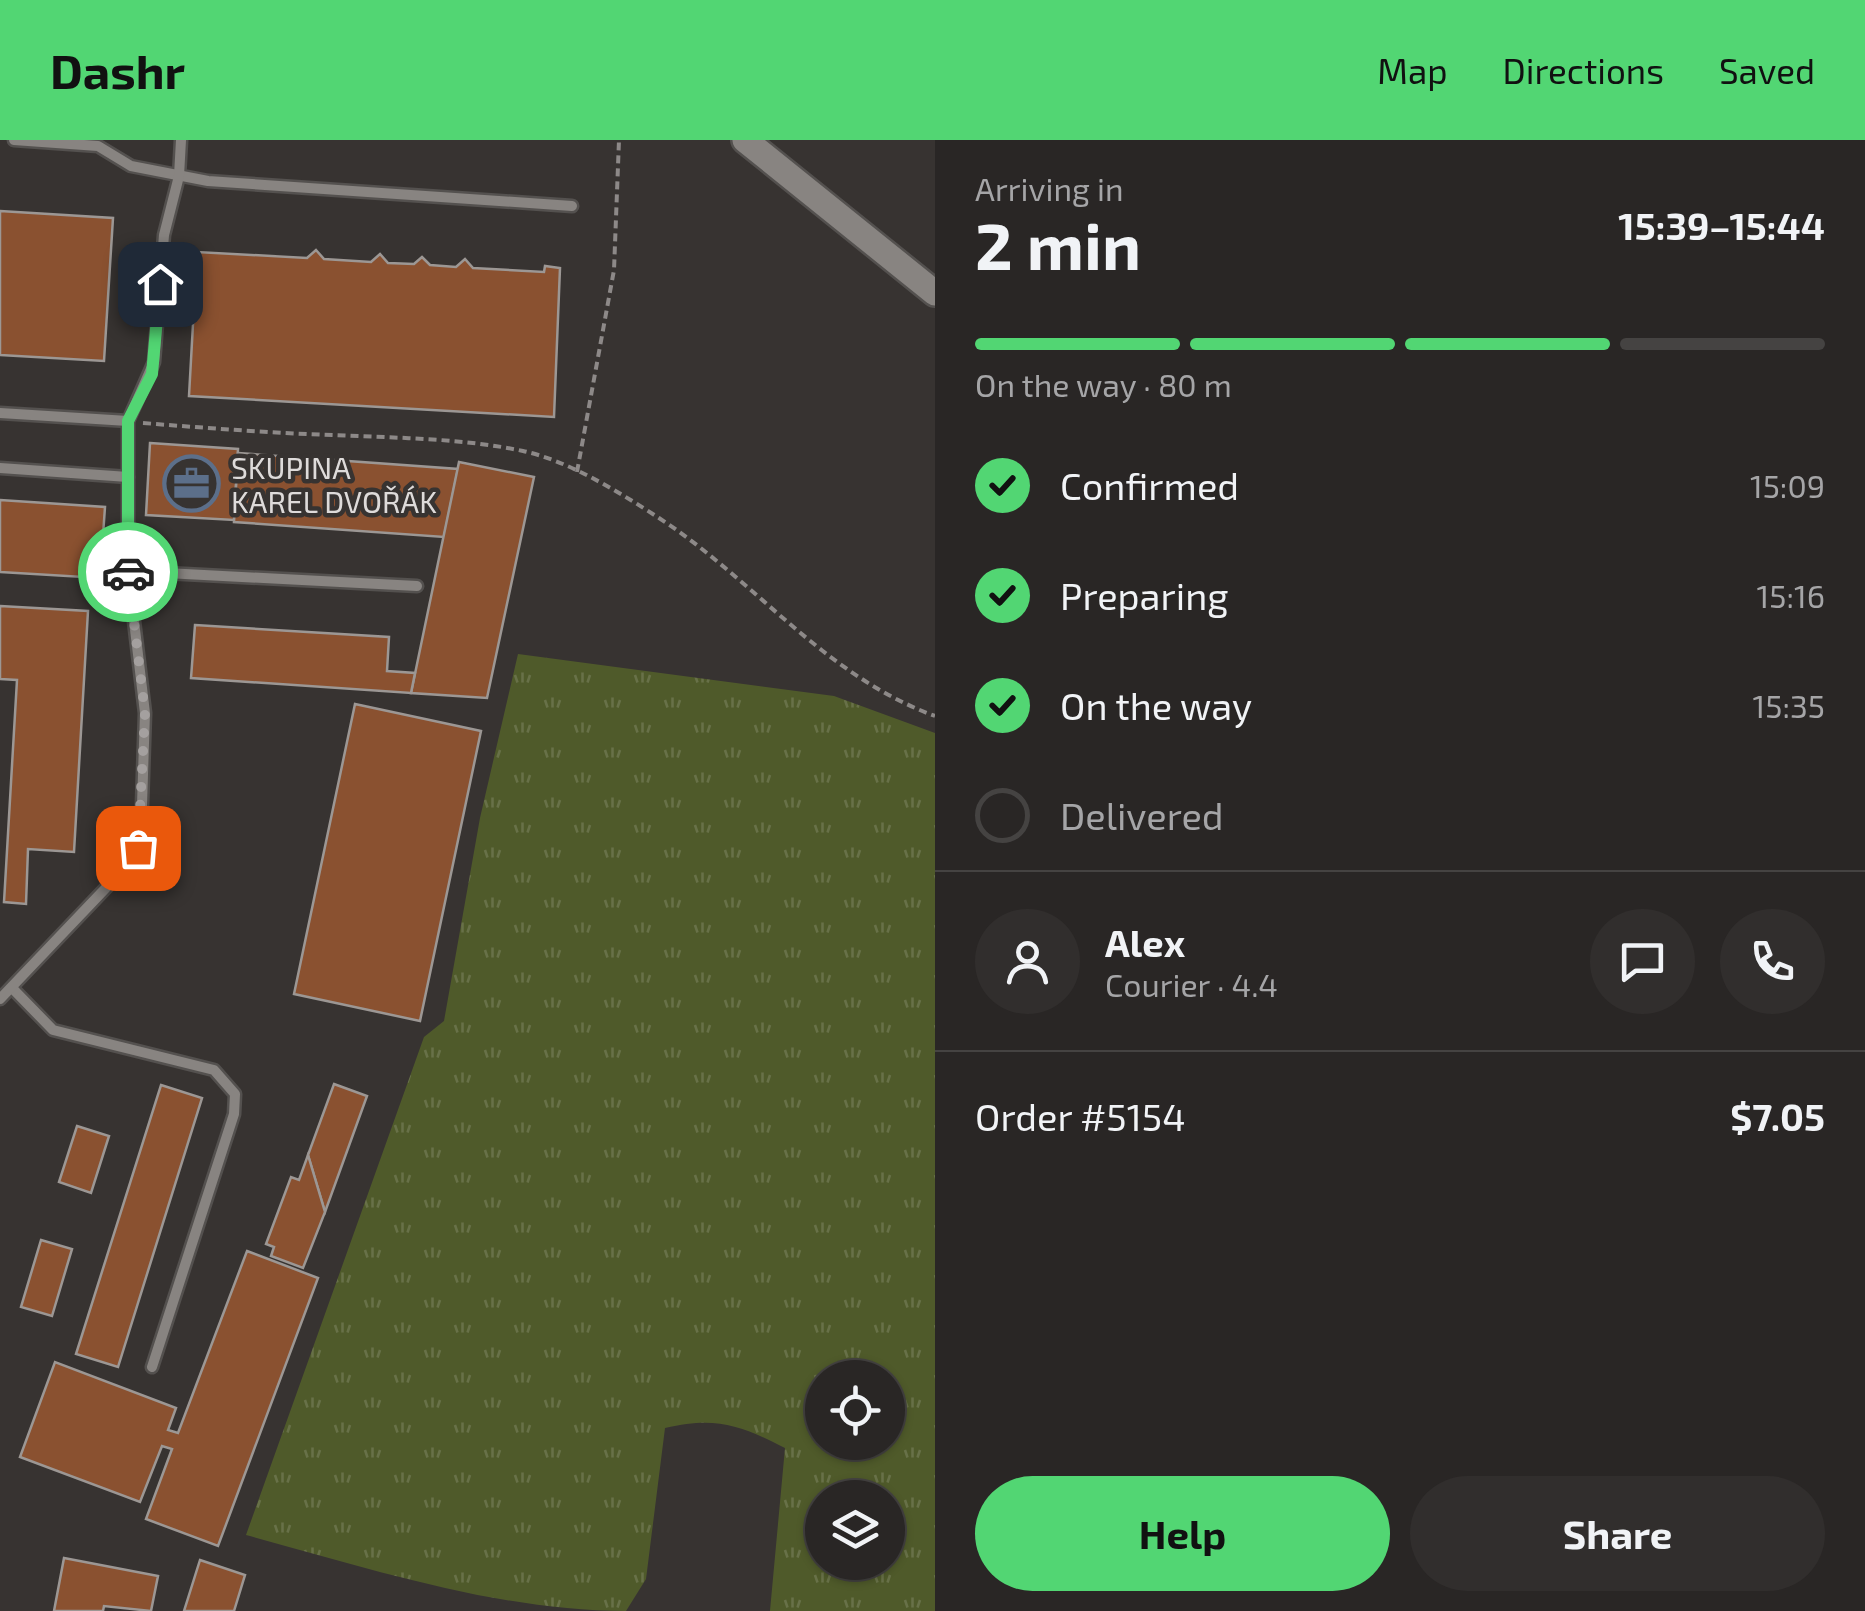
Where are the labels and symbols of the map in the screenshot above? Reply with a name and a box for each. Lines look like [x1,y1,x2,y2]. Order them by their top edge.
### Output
pin [118,242,203,327]
place label: SKUPINA KAREL DVOŘÁK [231,449,437,519]
office icon: SKUPINA KAREL DVOŘÁK [162,454,222,514]
courier [78,522,178,622]
pin [96,806,181,891]

